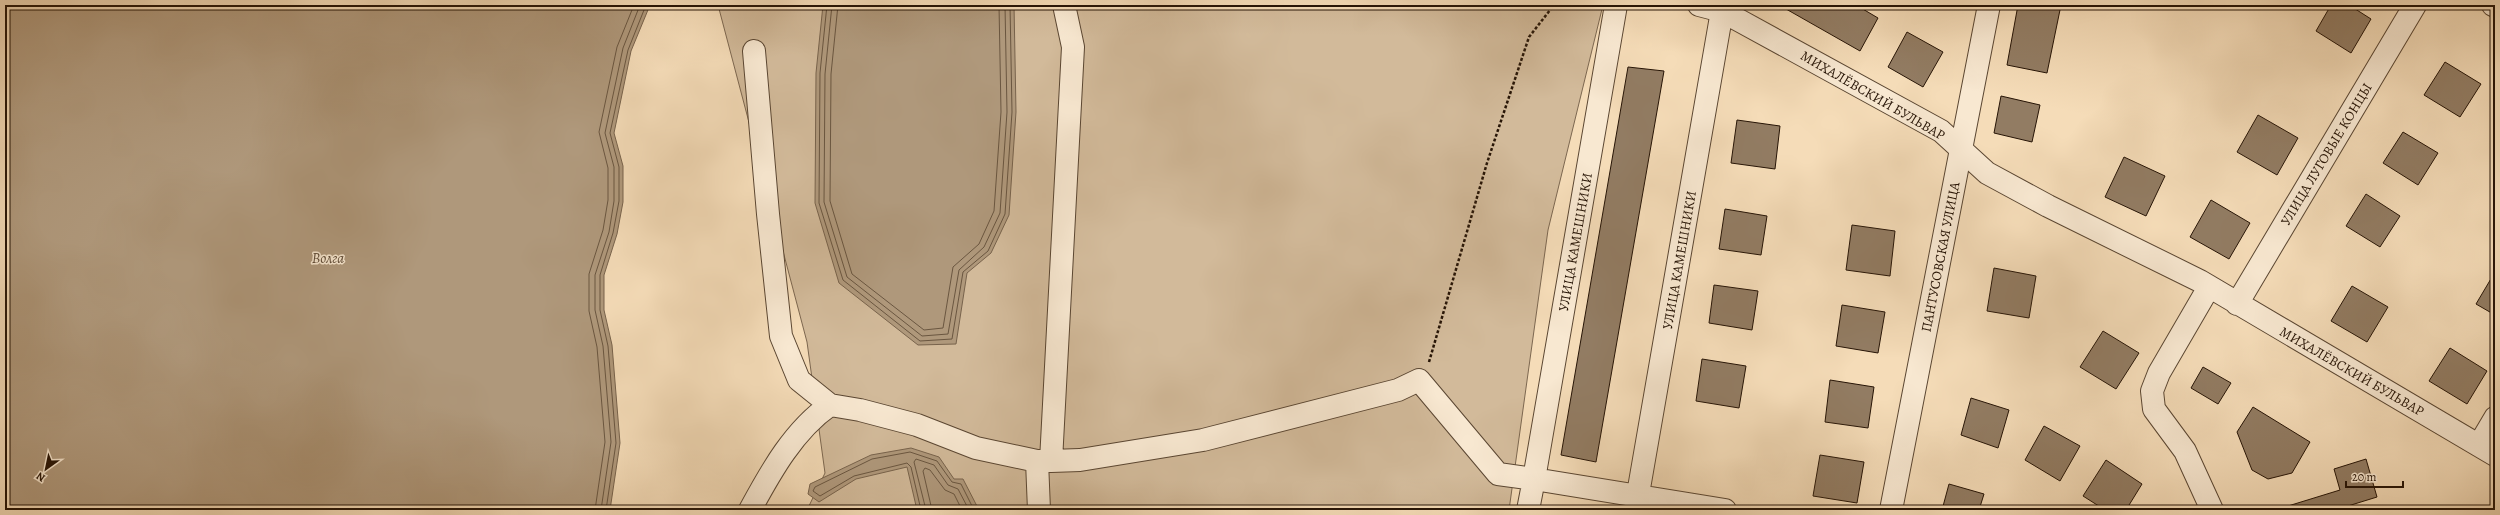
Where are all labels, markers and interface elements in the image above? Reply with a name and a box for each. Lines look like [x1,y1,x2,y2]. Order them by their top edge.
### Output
street label: МИХАЛЁВСКИЙ БУЛЬВАР [1797,46,1949,145]
street label: УЛИЦА ЛУГОВЫЕ КОНЦЫ [2276,79,2377,229]
street label: УЛИЦА КАМЕШНИКИ [1554,171,1597,313]
street label: ПАНТУСОВСКАЯ УЛИЦА [1917,180,1965,334]
street label: УЛИЦА КАМЕШНИКИ [1658,189,1701,331]
water label: Волга [312,248,344,268]
street label: МИХАЛЁВСКИЙ БУЛЬВАР [2276,322,2428,421]
north arrow [26,449,66,489]
scale bar [2346,463,2403,489]
text: N [33,468,48,485]
text: 20 m [2352,469,2376,485]

